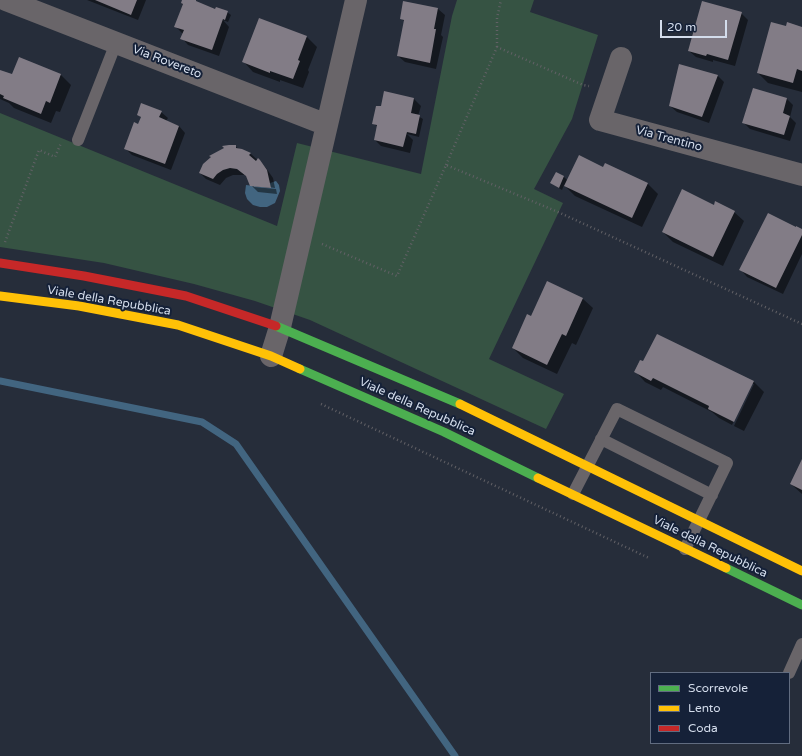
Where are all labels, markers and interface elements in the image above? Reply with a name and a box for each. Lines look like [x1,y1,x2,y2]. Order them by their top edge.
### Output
scale bar [662,12,729,38]
text: 20 m [667,20,696,34]
street label: Via Rovereto [130,42,204,82]
street label: Via Trentino [634,123,704,155]
street label: Viale della Repubblica [46,283,172,319]
street label: Viale della Repubblica [357,375,477,439]
street label: Viale della Repubblica [650,513,770,581]
legend [650,672,790,744]
text: Scorrevole [688,681,748,695]
text: Lento [688,701,721,715]
text: Coda [688,721,718,735]

